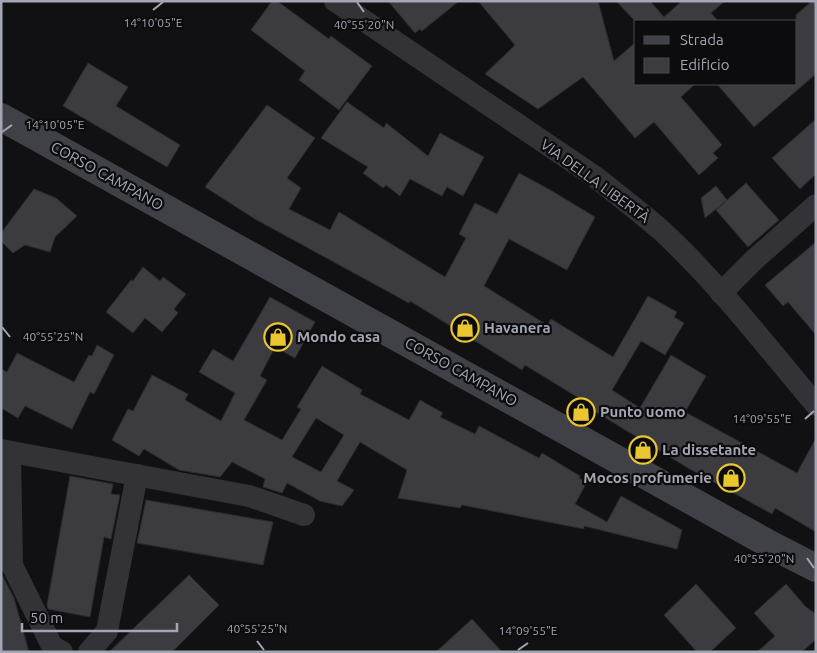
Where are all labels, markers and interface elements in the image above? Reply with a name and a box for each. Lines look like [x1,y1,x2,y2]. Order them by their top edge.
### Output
text: 14°10'05"E [124,16,183,29]
text: 40°55'20"N [334,18,394,31]
legend [634,20,797,85]
text: Strada [680,31,724,48]
text: Edificio [680,56,729,73]
text: 14°10'05"E [26,118,85,131]
street label: VIA DELLA LIBERTÀ [538,135,653,226]
street label: CORSO CAMPANO [48,138,166,213]
shop icon: Havanera [450,313,480,343]
place label: Havanera [484,319,551,336]
shop icon: Mondo casa [263,322,293,352]
place label: Mondo casa [297,328,380,345]
text: 40°55'25"N [23,330,83,343]
street label: CORSO CAMPANO [402,334,520,409]
shop icon: Punto uomo [566,397,596,427]
place label: Punto uomo [600,403,686,420]
text: 14°09'55"E [733,412,792,425]
shop icon: La dissetante [628,435,658,465]
place label: La dissetante [662,441,756,458]
shop icon: Mocos profumerie [716,463,746,493]
place label: Mocos profumerie [583,469,712,486]
text: 40°55'20"N [734,552,794,565]
scale bar [22,600,178,632]
text: 50 m [30,609,63,626]
text: 40°55'25"N [227,622,287,635]
text: 14°09'55"E [499,624,558,637]

